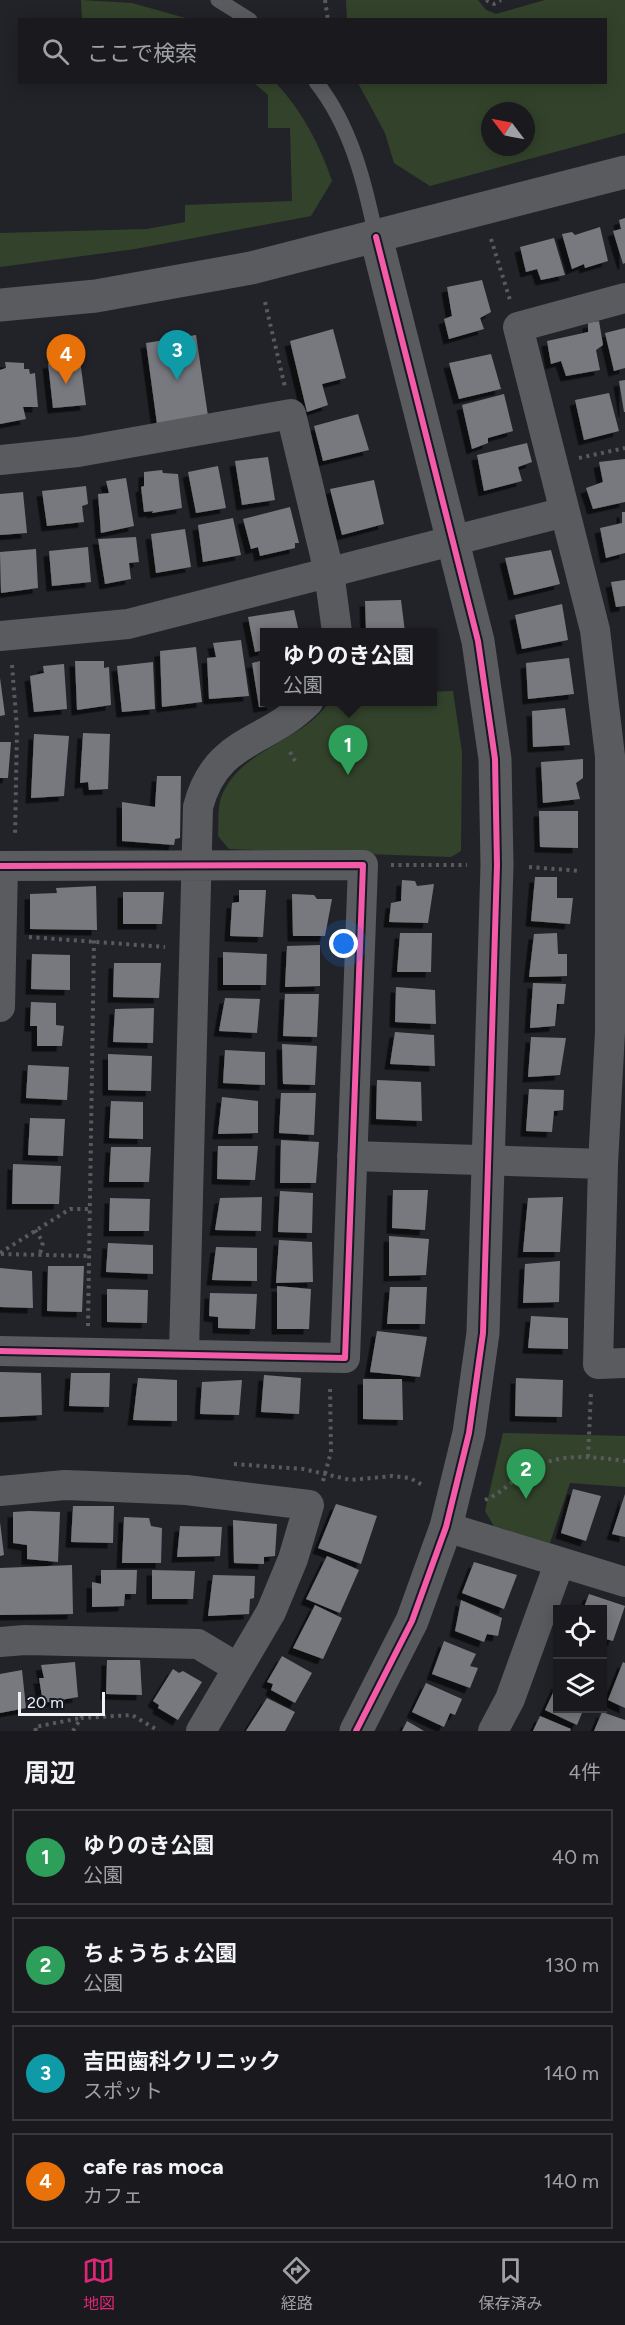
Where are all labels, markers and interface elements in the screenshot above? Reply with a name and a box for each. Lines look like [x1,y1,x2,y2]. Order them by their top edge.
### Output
search box [18,18,607,84]
icon: search [39,35,72,68]
text: ここで検索 [87,40,197,67]
north arrow [481,102,535,156]
pin: 3 [158,330,196,380]
pin: 4 [46,334,86,384]
popup [260,628,437,706]
text: ゆりのき公園 [283,642,414,669]
text: 公園 [283,673,323,697]
pin: 1 [328,726,368,775]
your location [329,929,358,958]
pin: 2 [506,1450,546,1499]
map controls [553,1605,607,1713]
button: locate [553,1605,607,1659]
button: layers [553,1659,607,1713]
scale bar [18,1689,105,1716]
text: 20 m [27,1693,64,1712]
text: 周辺 [24,1757,76,1789]
text: 4件 [569,1760,601,1784]
text: ゆりのき公園 [83,1832,214,1859]
text: 1 [41,1845,50,1869]
text: 40 m [552,1845,599,1869]
text: 公園 [83,1863,123,1887]
text: ちょうちょ公園 [83,1940,237,1967]
text: 2 [40,1953,51,1977]
text: 130 m [545,1953,599,1977]
text: 公園 [83,1971,123,1995]
text: 吉田歯科クリニック [83,2048,281,2075]
text: 3 [40,2061,51,2085]
text: 140 m [544,2061,599,2085]
text: スポット [83,2079,163,2103]
text: cafe ras moca [83,2153,224,2180]
text: 4 [39,2169,52,2193]
text: 140 m [544,2169,599,2193]
text: カフェ [83,2184,143,2208]
tab: 地図 [82,2254,115,2314]
tab: 経路 [280,2254,313,2314]
tab: 保存済み [478,2254,542,2314]

